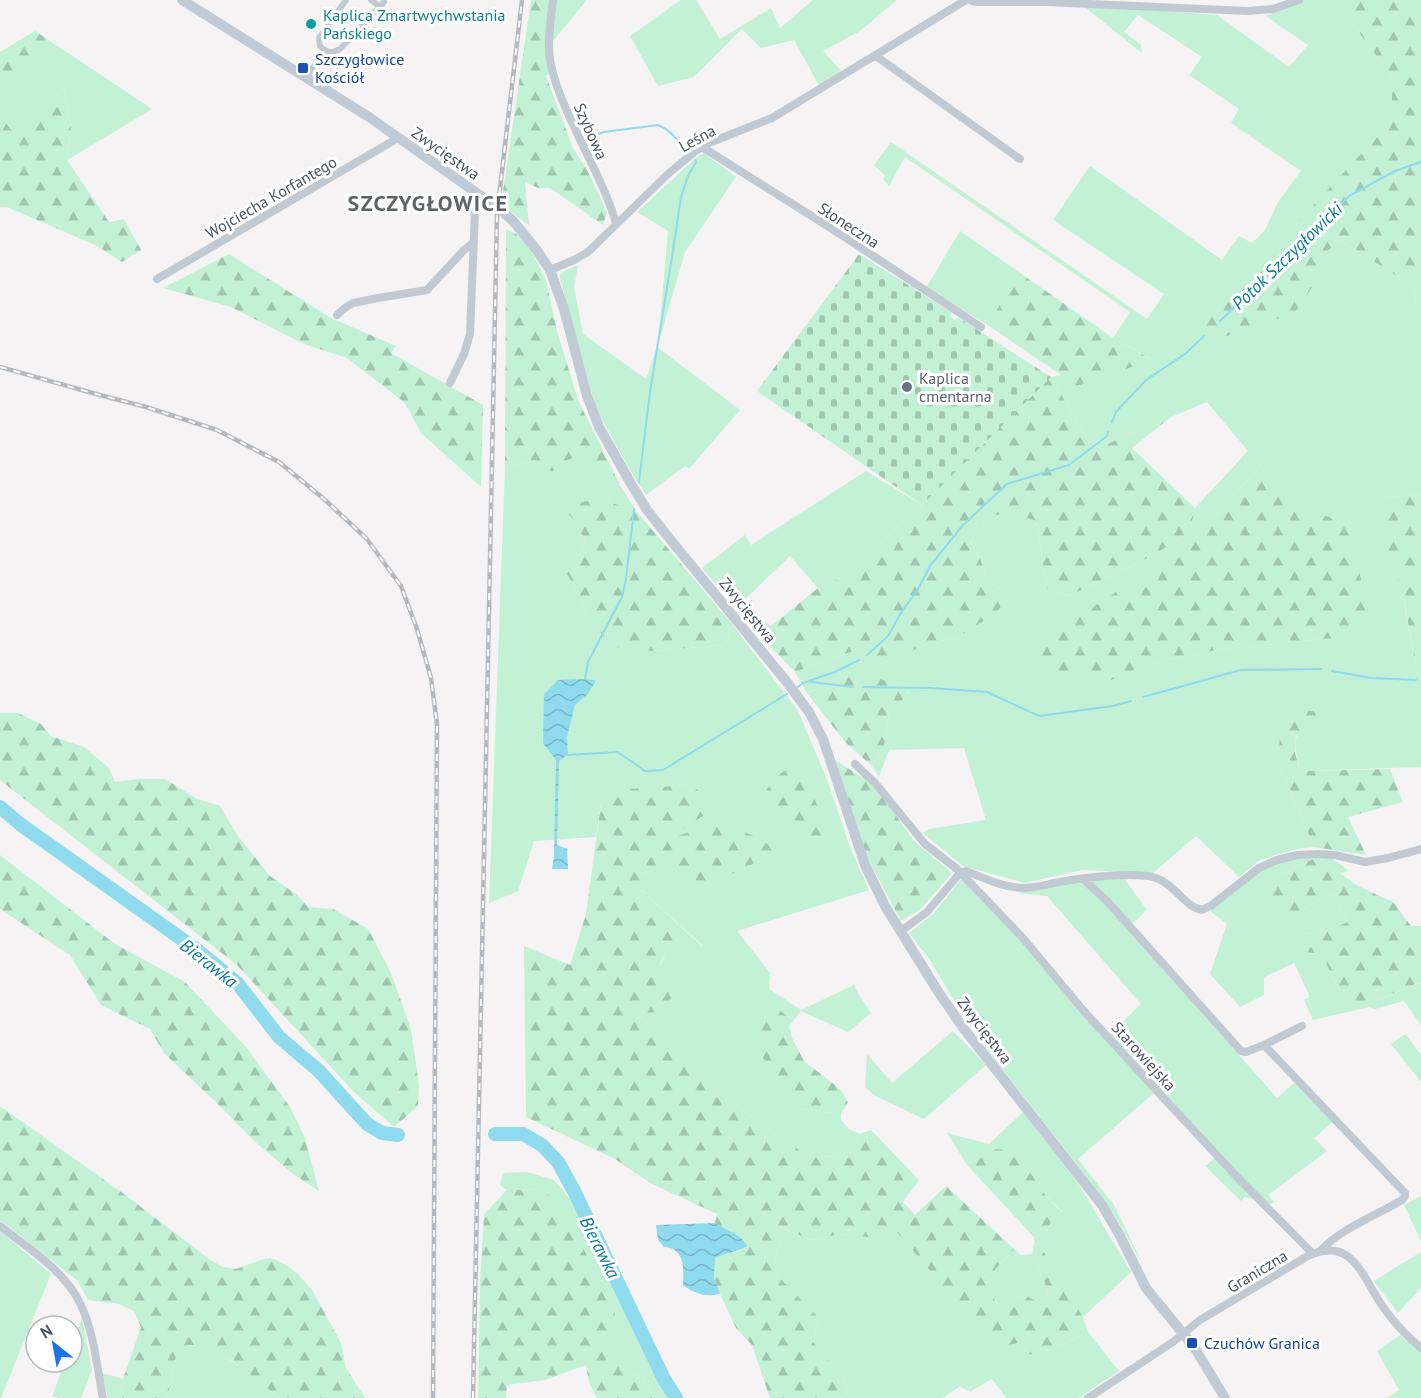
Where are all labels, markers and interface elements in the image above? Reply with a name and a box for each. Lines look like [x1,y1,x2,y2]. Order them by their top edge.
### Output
place label: Kaplica Zmartwychwstania Pańskiego [323,5,506,43]
marker: Kaplica Zmartwychwstania Pańskiego [304,17,318,31]
place label: Szczygłowice Kościół [315,49,404,87]
marker: Szczygłowice Kościół [296,61,310,75]
street label: Szybowa [570,100,612,162]
street label: Leśna [675,120,719,156]
street label: Zwycięstwa [408,122,484,184]
street label: Wojciecha Korfantego [202,151,340,243]
district label: SZCZYGŁOWICE [348,189,508,217]
water label: Potok Szczygłowicki [1227,196,1348,315]
street label: Słoneczna [815,198,883,252]
place label: Kaplica cmentarna [919,368,992,406]
marker: Kaplica cmentarna [900,380,914,394]
street label: Zwycięstwa [715,573,781,647]
water label: Bierawka [176,934,242,993]
street label: Zwycięstwa [953,992,1017,1068]
street label: Starowiejska [1108,1017,1180,1095]
water label: Bierawka [575,1212,625,1282]
street label: Graniczna [1223,1245,1291,1297]
north arrow [24,1314,84,1374]
text: N [37,1320,56,1342]
place label: Czuchów Granica [1204,1333,1320,1353]
marker: Czuchów Granica [1185,1336,1199,1350]

